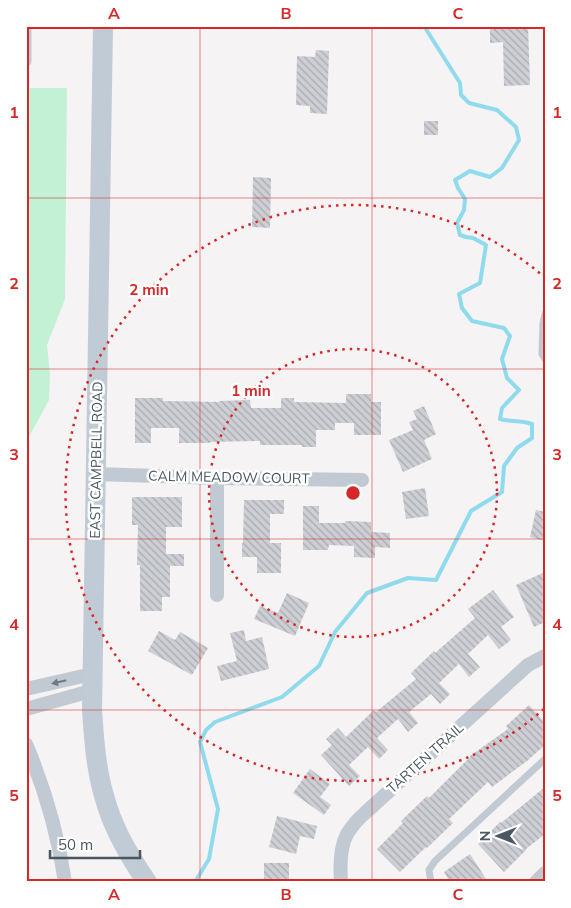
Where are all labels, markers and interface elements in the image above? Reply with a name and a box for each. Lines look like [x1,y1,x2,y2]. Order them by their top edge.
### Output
text: A [108,3,120,23]
text: B [280,3,292,23]
text: C [453,3,464,23]
text: 1 [9,102,19,122]
text: 1 [552,102,562,122]
text: 2 [9,273,19,293]
text: 2 [552,273,562,293]
text: 2 min [129,280,169,299]
street label: EAST CAMPBELL ROAD [86,381,106,539]
text: 1 min [231,381,271,400]
text: 3 [9,444,19,464]
text: 3 [552,444,562,464]
street label: CALM MEADOW COURT [148,467,311,487]
centre of rings [344,484,362,502]
text: 4 [9,614,19,634]
text: 4 [552,614,562,634]
one-way arrow [51,678,66,686]
street label: TARTEN TRAIL [383,718,467,797]
text: 5 [9,785,19,805]
text: 5 [552,785,562,805]
north arrow [474,810,524,860]
scale bar [50,828,140,860]
text: N [476,831,494,841]
text: 50 m [58,835,93,854]
text: A [108,884,120,904]
text: B [280,884,292,904]
text: C [453,884,464,904]

